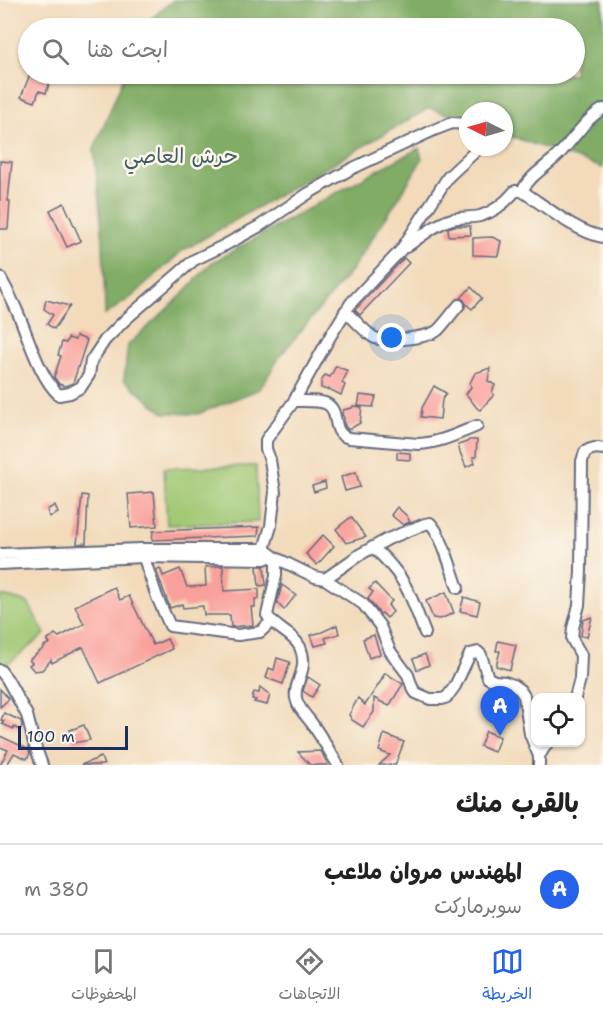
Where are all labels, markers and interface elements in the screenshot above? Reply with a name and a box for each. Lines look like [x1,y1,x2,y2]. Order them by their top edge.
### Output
search box [18,18,585,84]
icon: search [39,35,72,68]
text: ابحث هنا [87,35,168,64]
north arrow [459,102,513,156]
park label: حرش العاصي [124,142,238,175]
your location [377,323,406,352]
pin: A [480,686,520,736]
map controls [531,693,585,747]
button: locate [531,693,585,747]
scale bar [18,723,128,750]
text: 100 m [27,726,75,747]
text: بالقرب منك [456,785,579,820]
text: المهندس مروان ملاعب [324,857,522,886]
text: 380 m [24,876,89,902]
text: A [552,876,567,902]
text: سوبرماركت [434,893,522,919]
tab: المحفوظات [71,945,137,1008]
tab: الاتجاهات [279,945,340,1008]
tab: الخريطة [482,945,532,1008]

